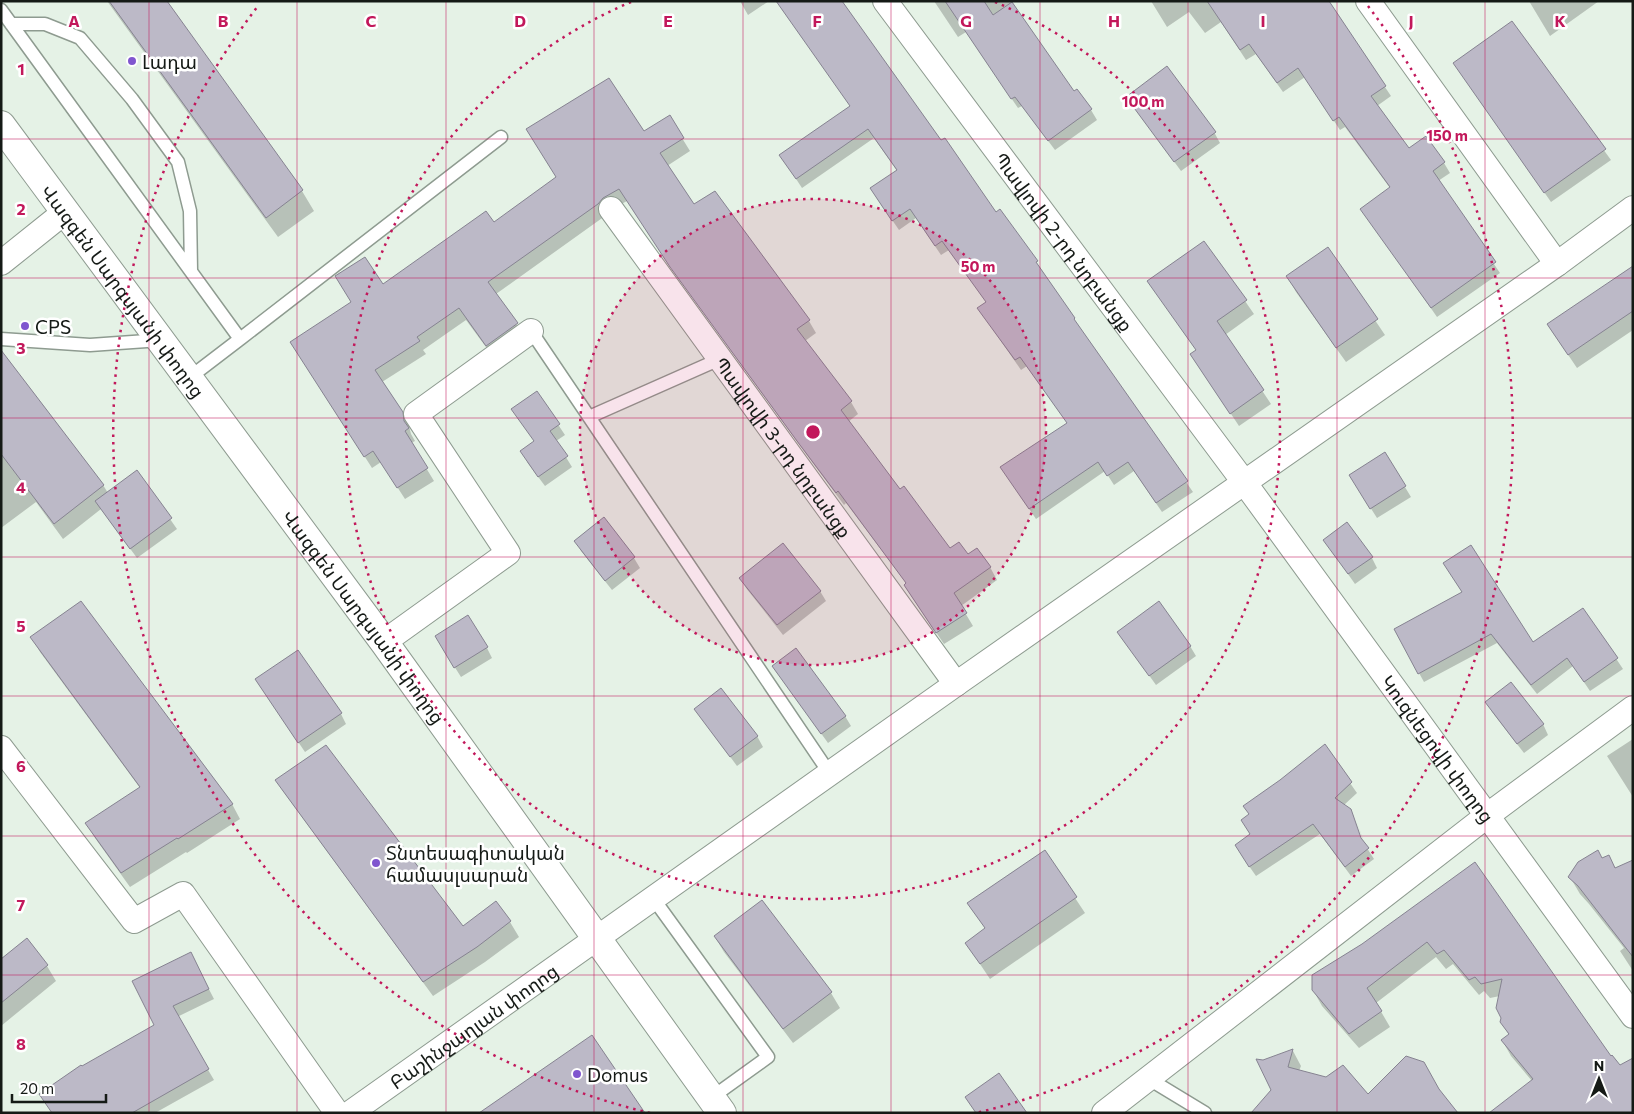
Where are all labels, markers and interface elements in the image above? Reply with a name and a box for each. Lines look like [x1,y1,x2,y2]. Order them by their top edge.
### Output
text: A [68,11,80,30]
text: B [218,11,229,30]
text: C [366,11,377,30]
text: D [514,11,526,30]
text: E [663,11,673,30]
text: F [812,11,822,30]
text: G [960,11,972,30]
text: H [1108,11,1120,30]
text: I [1260,11,1266,30]
text: J [1408,11,1414,30]
text: K [1554,11,1566,30]
place label: Լադա [142,50,197,74]
marker: Լադա [126,55,138,67]
text: 1 [17,59,25,78]
text: 100 m [1122,92,1164,110]
text: 150 m [1426,126,1468,144]
street label: Պավլովի 2-րդ նրբանցք [990,147,1139,336]
street label: Վազգեն Սարգսյանի փողոց [37,179,210,402]
text: 2 [16,199,26,218]
text: 50 m [961,257,995,275]
place label: CPS [35,315,71,338]
marker: CPS [19,320,31,332]
text: 3 [16,338,26,357]
street label: Պավլովի 3-րդ նրբանցք [710,352,857,542]
centre of rings [804,423,822,441]
text: 4 [16,477,26,496]
street label: Վազգեն Սարգսյանի փողոց [278,505,450,728]
text: 5 [16,616,26,635]
street label: Կուզնեցովի փողոց [1377,670,1500,827]
text: 6 [16,756,26,775]
place label: Տնտեսագիտական համասլսարան [386,841,565,887]
marker: Տնտեսագիտական համասլսարան [370,857,382,869]
text: 7 [17,895,26,914]
street label: Բաշինջաղյան փողոց [385,958,562,1093]
text: 8 [16,1034,26,1053]
north arrow [1574,1054,1624,1104]
text: N [1594,1057,1604,1074]
place label: Domus [587,1063,648,1086]
marker: Domus [571,1068,583,1080]
scale bar [12,1072,106,1104]
text: 20 m [20,1079,54,1097]

